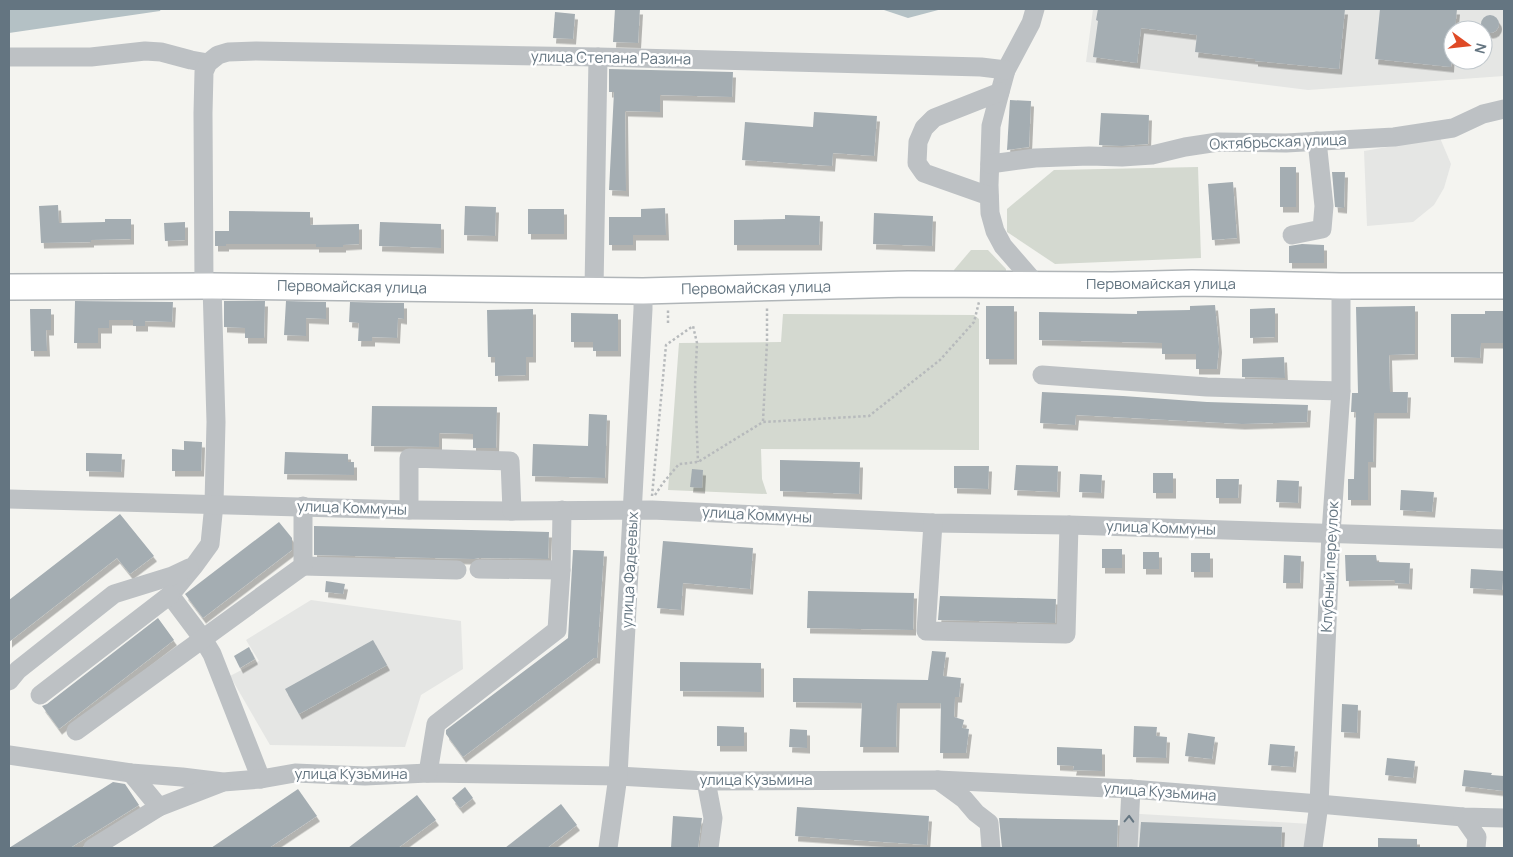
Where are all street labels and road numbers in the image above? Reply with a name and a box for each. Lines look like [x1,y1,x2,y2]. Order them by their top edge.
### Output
street label: улица Степана Разина [531,46,691,69]
street label: Октябрьская улица [1209,129,1347,154]
street label: Первомайская улица [1086,273,1236,294]
street label: Первомайская улица [277,275,427,298]
street label: Первомайская улица [681,276,831,299]
street label: улица Коммуны [297,495,407,520]
street label: Клубный переулок [1316,500,1343,633]
street label: улица Коммуны [701,501,813,528]
street label: улица Фадеевых [616,511,643,629]
street label: улица Коммуны [1106,515,1216,540]
street label: улица Кузьмина [294,763,408,784]
street label: улица Кузьмина [699,769,813,790]
street label: улица Кузьмина [1103,777,1217,806]

